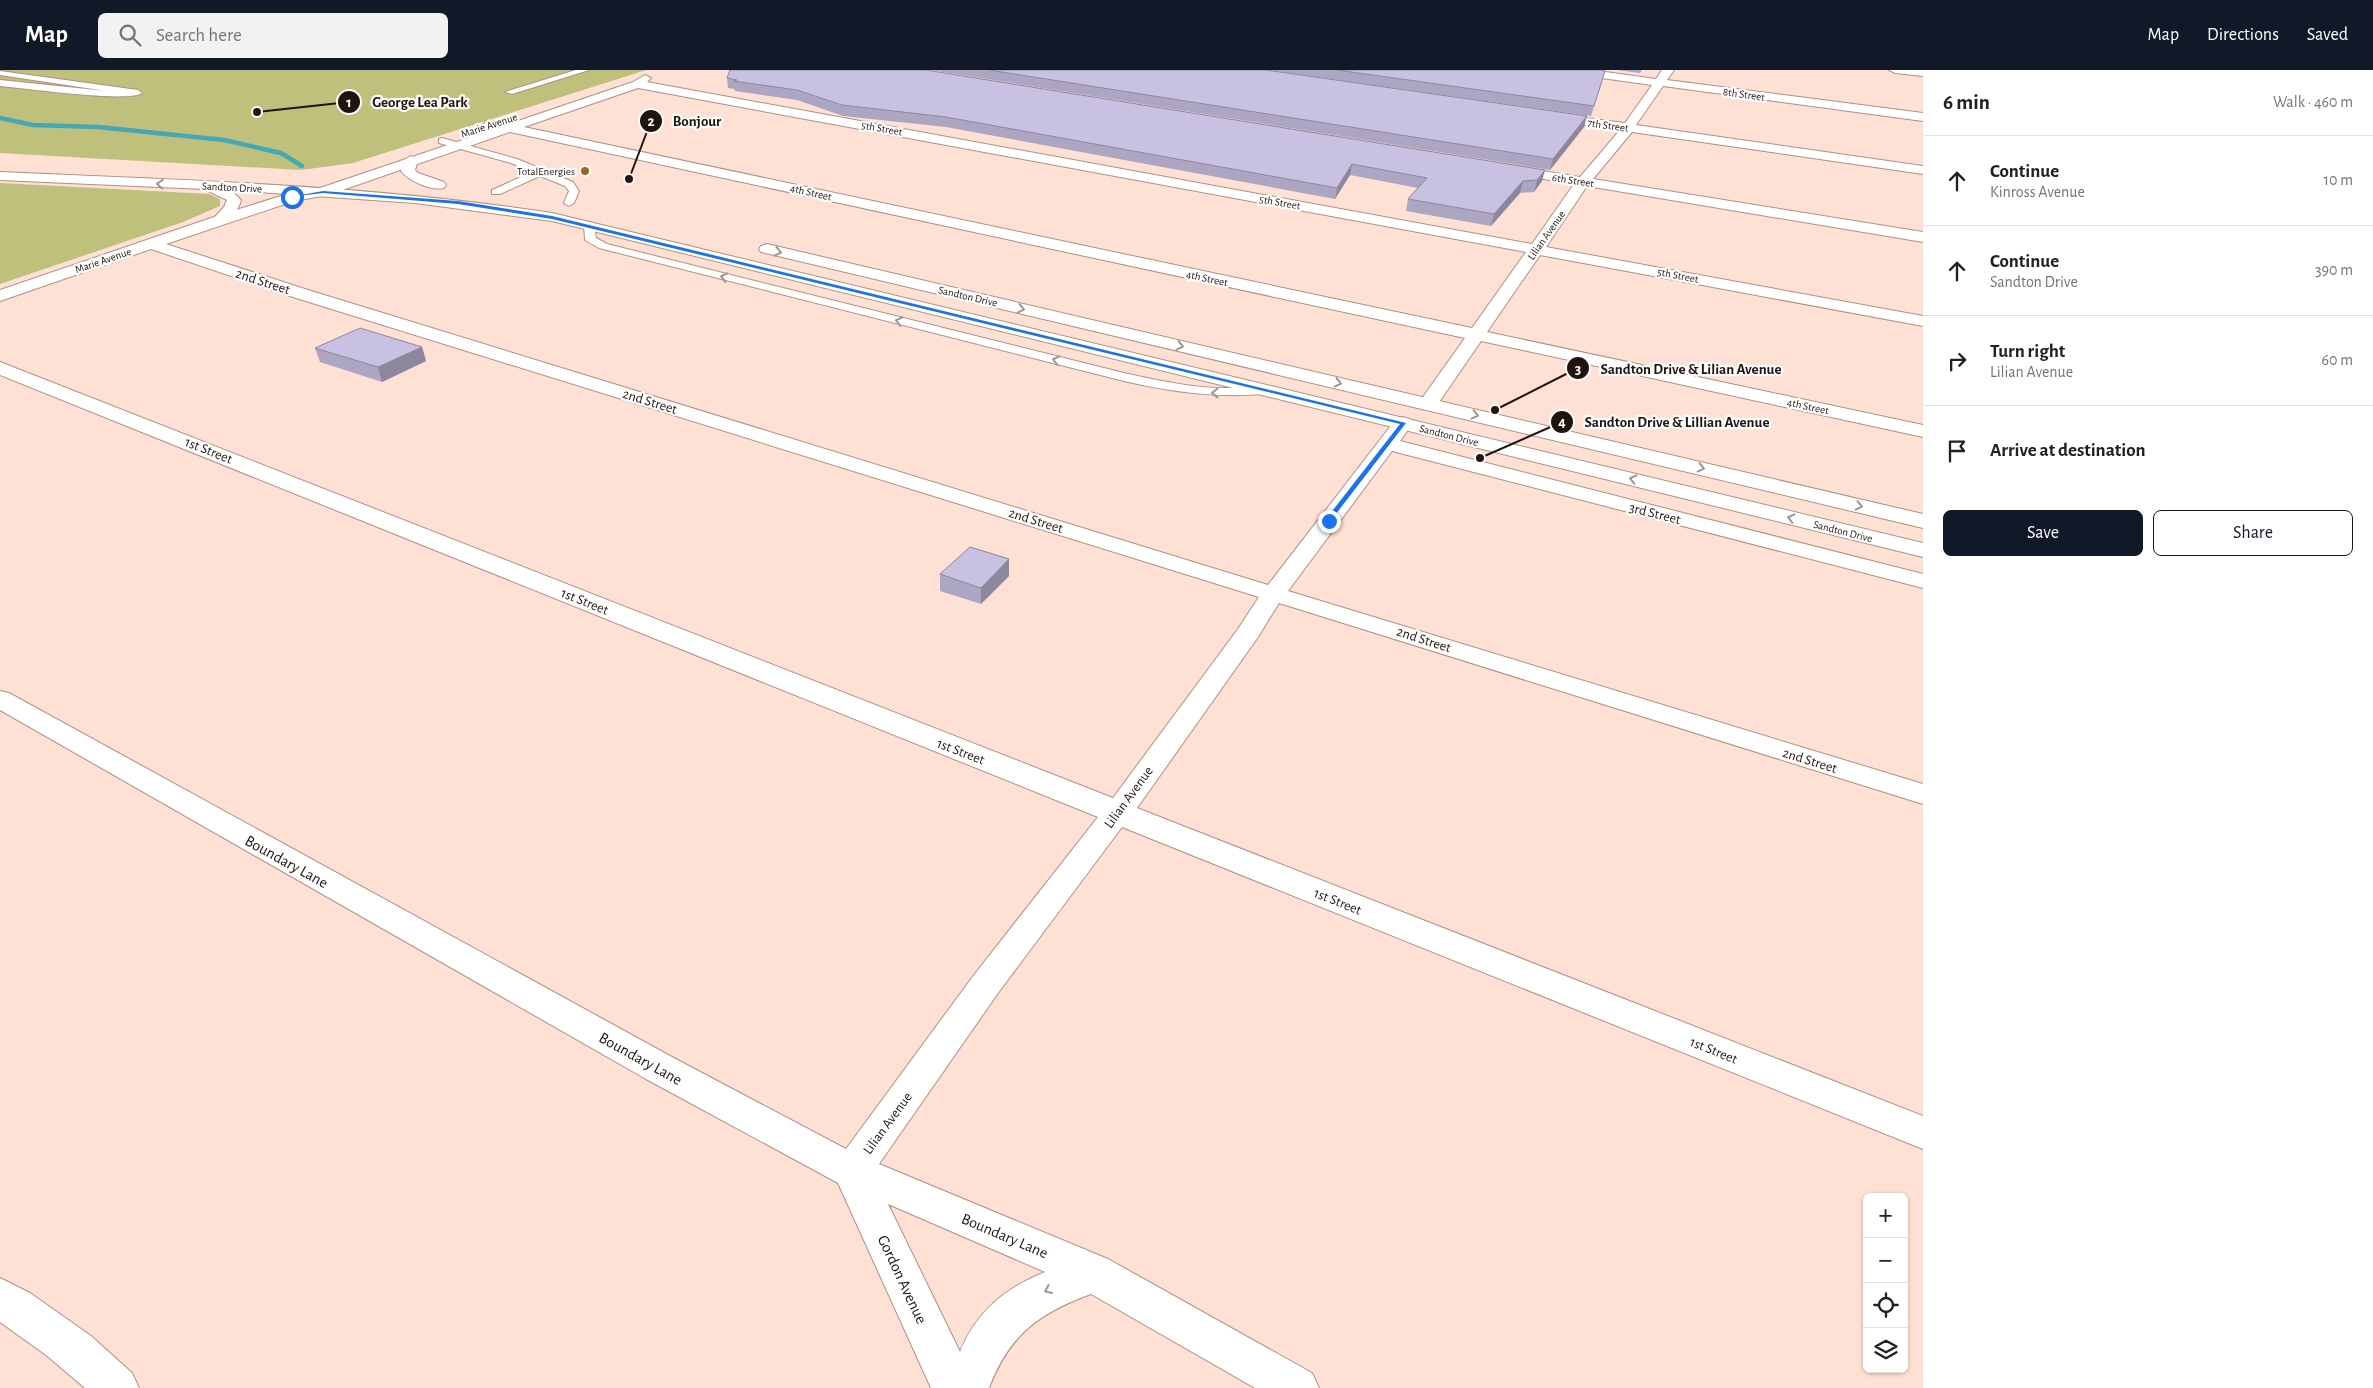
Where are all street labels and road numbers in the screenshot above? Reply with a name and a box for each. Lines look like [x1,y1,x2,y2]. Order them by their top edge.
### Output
street label: 8th Street [1722,86,1766,103]
street label: Marie Avenue [460,111,519,140]
street label: 7th Street [1587,117,1630,134]
street label: 5th Street [861,119,904,138]
street label: 6th Street [1551,172,1595,189]
street label: Sandton Drive [202,180,262,195]
street label: 4th Street [789,182,833,203]
street label: 5th Street [1259,193,1302,212]
street label: Lilian Avenue [1526,209,1567,262]
street label: Marie Avenue [74,246,133,275]
street label: 5th Street [1656,266,1700,285]
street label: 2nd Street [234,267,292,297]
street label: 4th Street [1185,269,1229,288]
street label: Sandton Drive [937,284,999,309]
street label: 2nd Street [621,387,679,417]
street label: 4th Street [1786,397,1830,416]
street label: Sandton Drive [1418,423,1479,448]
street label: 1st Street [183,435,235,467]
street label: 3rd Street [1627,501,1683,527]
street label: 2nd Street [1007,506,1065,536]
street label: Sandton Drive [1812,519,1873,544]
street label: 1st Street [559,586,611,618]
street label: 2nd Street [1395,625,1453,655]
street label: 1st Street [935,736,987,768]
street label: 2nd Street [1781,746,1839,776]
street label: Lilian Avenue [1102,764,1156,831]
street label: Boundary Lane [242,832,331,892]
street label: 1st Street [1312,886,1364,918]
street label: Boundary Lane [596,1029,685,1089]
street label: 1st Street [1688,1035,1740,1067]
street label: Lilian Avenue [861,1090,915,1157]
street label: Boundary Lane [959,1211,1050,1262]
street label: Gordon Avenue [875,1233,930,1326]

